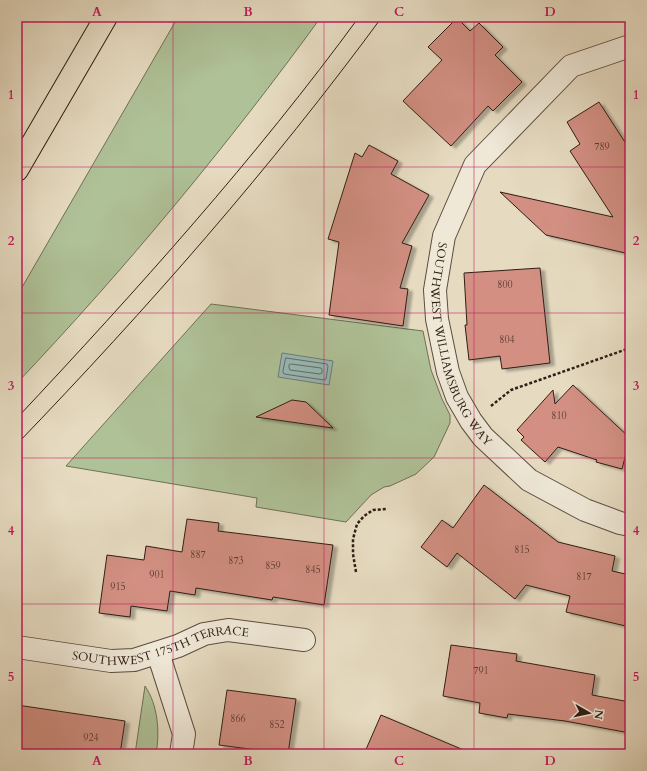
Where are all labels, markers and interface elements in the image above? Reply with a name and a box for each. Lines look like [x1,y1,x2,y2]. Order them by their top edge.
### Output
text: A [92,3,102,21]
text: B [243,3,253,21]
text: C [394,3,404,21]
text: D [544,3,556,21]
text: 1 [8,86,14,104]
text: 1 [633,86,639,104]
house number: 789 [594,140,610,154]
text: 2 [8,232,15,250]
text: 2 [633,232,640,250]
street label: SOUTHWEST WILLIAMSBURG WAY [427,241,496,450]
house number: 800 [497,278,513,292]
house number: 804 [499,333,515,347]
text: 3 [8,377,15,395]
text: 3 [633,377,640,395]
house number: 810 [551,409,567,423]
text: 4 [8,522,15,540]
text: 4 [633,522,640,540]
house number: 815 [514,543,530,557]
house number: 887 [190,548,206,562]
house number: 873 [228,554,244,568]
house number: 859 [265,559,281,573]
house number: 845 [305,563,321,577]
house number: 901 [149,568,165,582]
house number: 817 [576,570,592,584]
house number: 915 [110,580,126,594]
street label: SOUTHWEST 175TH TERRACE [71,622,250,669]
house number: 791 [473,664,489,678]
text: 5 [8,668,14,686]
text: 5 [633,668,639,686]
north arrow [569,693,609,733]
text: N [590,709,607,721]
house number: 866 [230,712,246,726]
house number: 852 [269,718,285,732]
house number: 924 [83,731,99,745]
text: A [92,752,102,770]
text: B [243,752,253,770]
text: C [394,752,404,770]
text: D [544,752,556,770]

